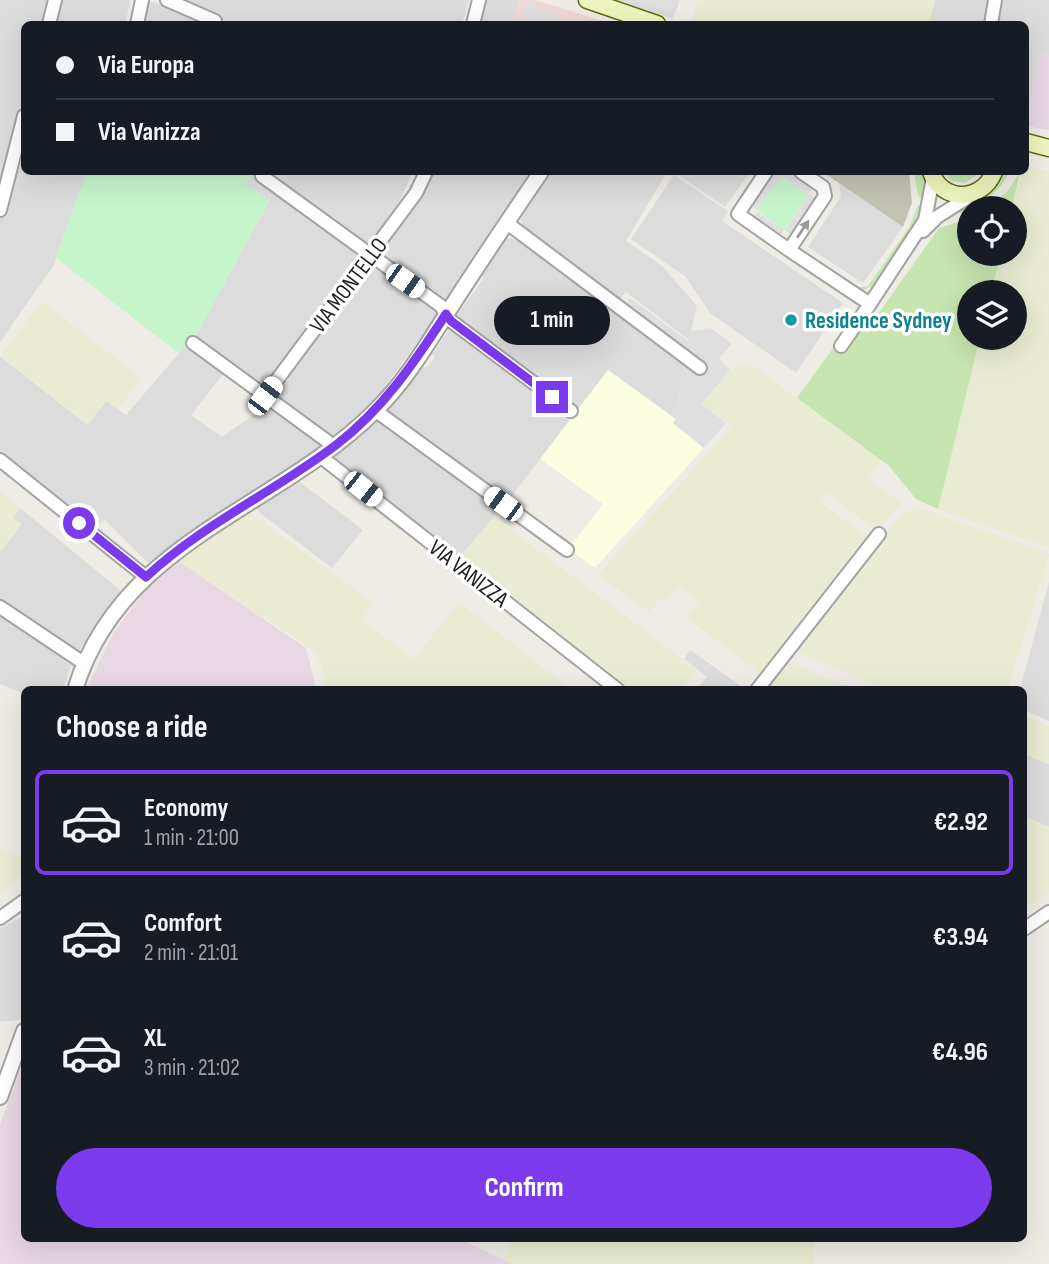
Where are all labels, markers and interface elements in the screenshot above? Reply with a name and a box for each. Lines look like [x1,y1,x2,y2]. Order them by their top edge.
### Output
text: Via Europa [98,50,194,81]
text: Via Vanizza [98,117,201,148]
map controls [957,196,1027,350]
button: locate [957,196,1027,266]
one-way arrow [796,220,810,238]
street label: VIA MONTELLO [304,232,394,339]
car [382,260,429,302]
button: layers [957,280,1027,350]
callout: 1 min [494,296,610,344]
text: 1 min [531,306,573,334]
place label: Residence Sydney [805,307,952,335]
marker: Residence Sydney [783,312,799,328]
car [244,373,287,419]
route end [536,381,568,413]
car [340,468,387,510]
car [480,483,527,525]
route start [63,507,95,539]
street label: VIA VANIZZA [423,534,514,614]
text: Choose a ride [56,708,208,747]
icon: car [60,791,123,854]
text: Economy [144,793,228,824]
text: €2.92 [934,807,988,838]
text: 1 min · 21:00 [144,824,239,852]
icon: car [60,906,123,969]
text: Comfort [144,908,222,939]
text: €3.94 [933,922,988,953]
text: 2 min · 21:01 [144,939,238,967]
icon: car [60,1021,123,1084]
text: XL [144,1023,166,1054]
text: €4.96 [932,1037,988,1068]
text: 3 min · 21:02 [144,1054,240,1082]
button: Confirm [56,1148,992,1228]

